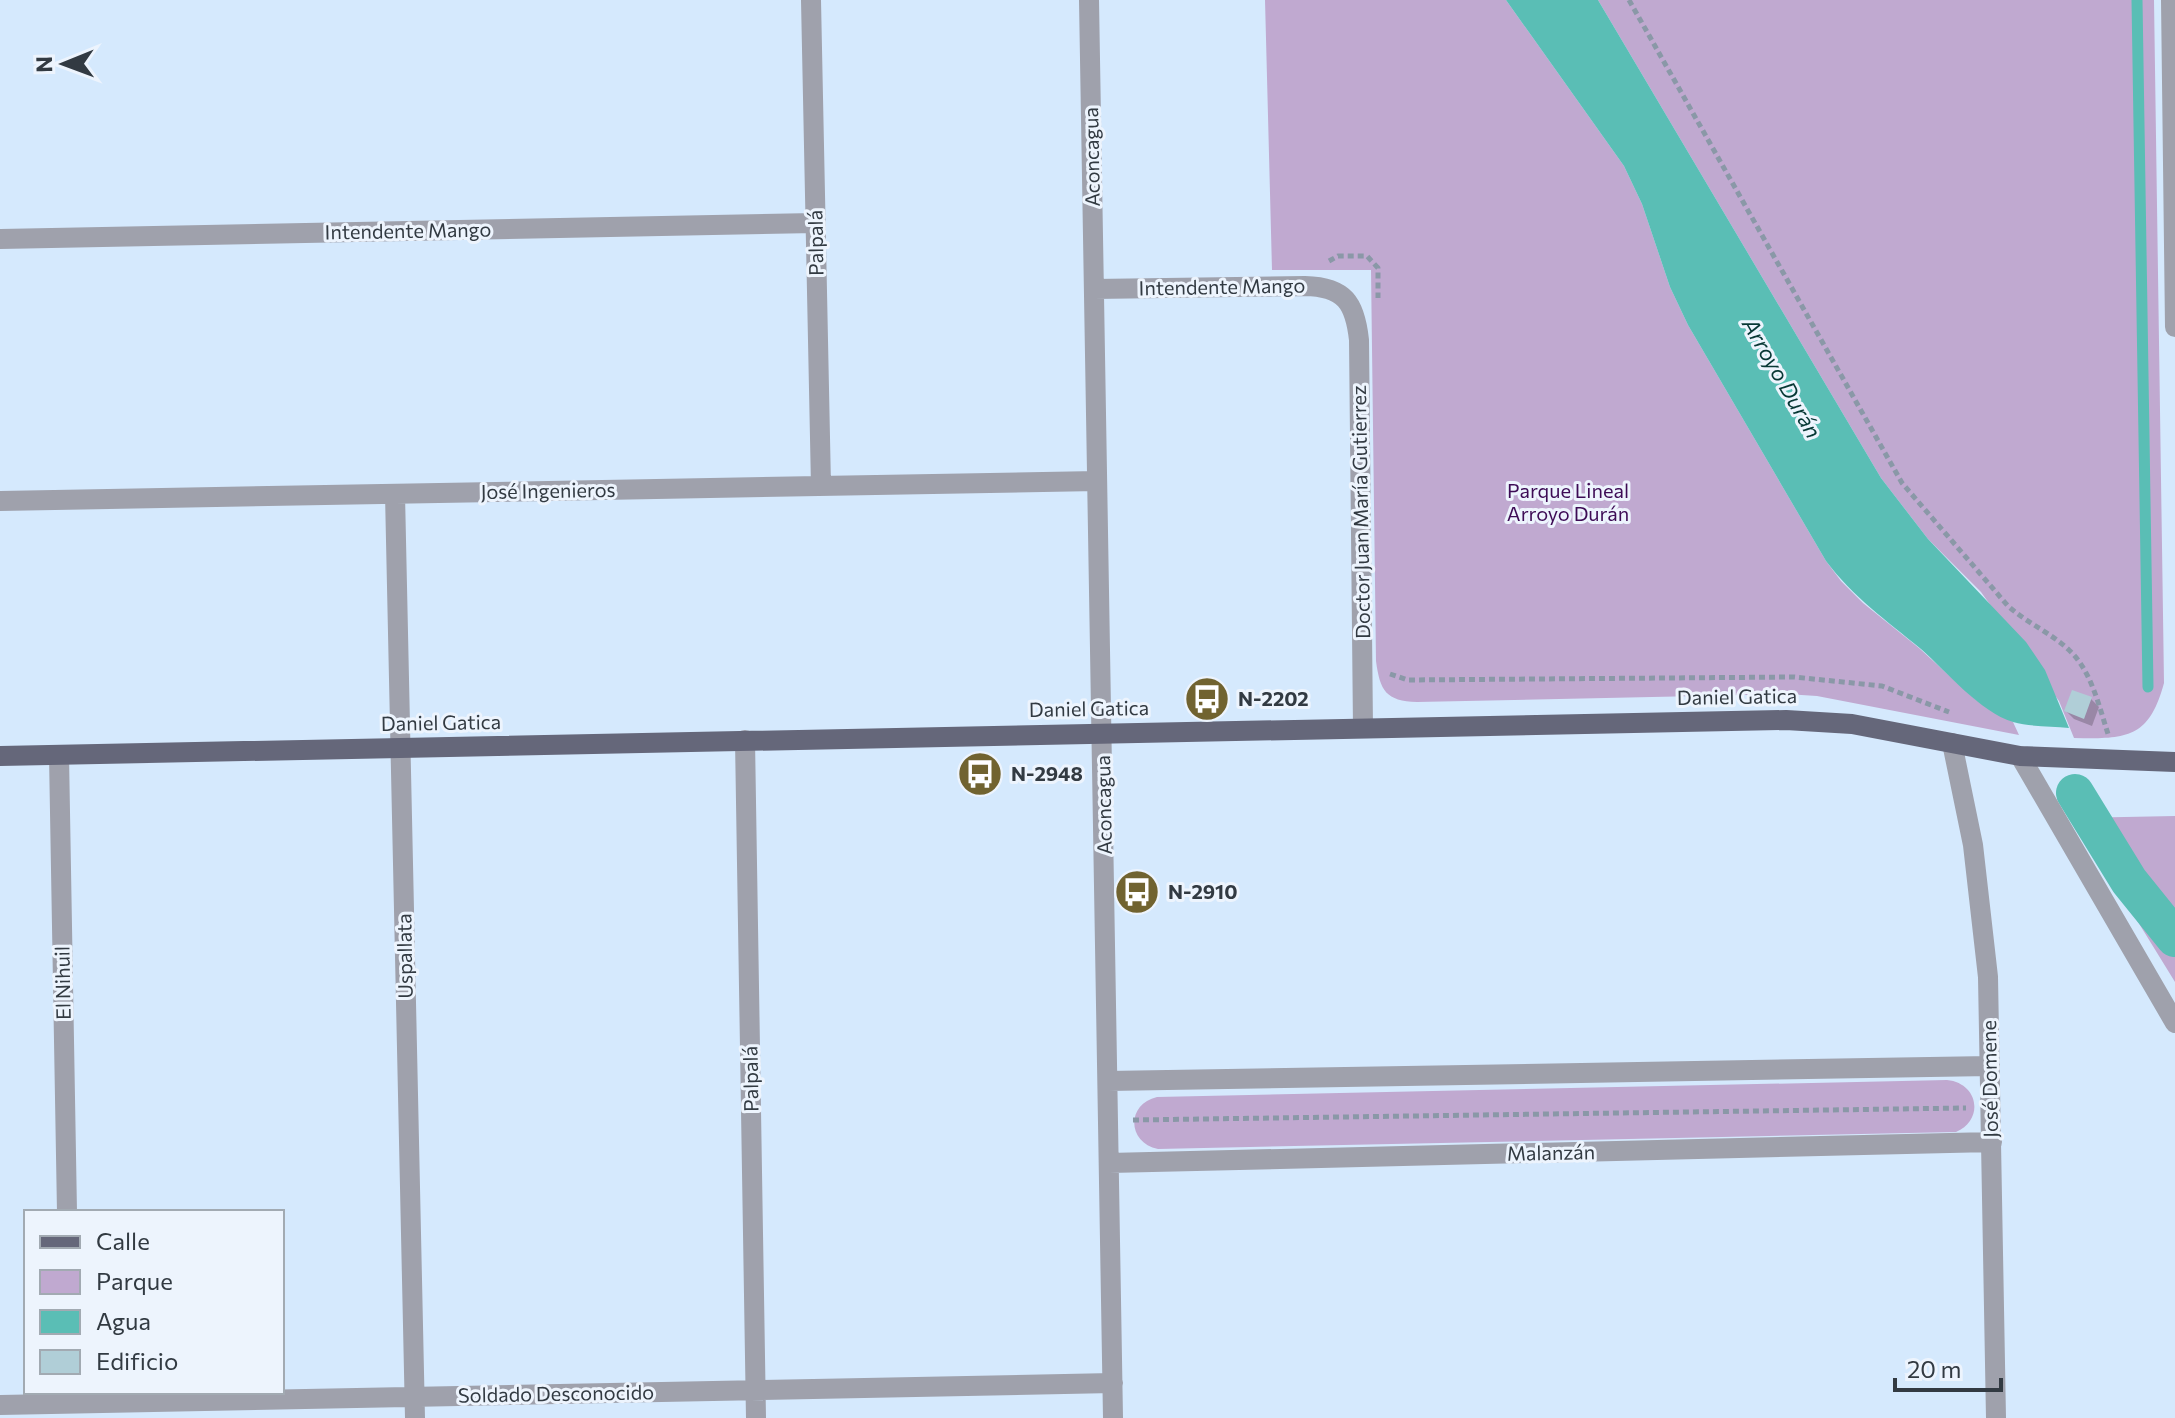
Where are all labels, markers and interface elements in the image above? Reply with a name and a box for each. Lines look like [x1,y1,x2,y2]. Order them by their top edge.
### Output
north arrow [24,24,104,104]
text: N [30,56,57,73]
street label: Aconcagua [1078,107,1104,207]
street label: Palpalá [802,210,828,276]
street label: Intendente Mango [324,217,491,243]
street label: Intendente Mango [1138,273,1305,299]
water label: Arroyo Durán [1737,312,1828,443]
street label: Doctor Juan María Gutierrez [1346,385,1374,639]
street label: José Ingenieros [480,477,616,503]
park label: Parque Lineal Arroyo Durán [1507,478,1629,525]
bus stop icon: N-2202 [1183,675,1231,723]
street label: Daniel Gatica [1677,683,1797,709]
place label: N-2202 [1238,686,1309,710]
street label: Daniel Gatica [1029,695,1149,721]
street label: Daniel Gatica [381,709,501,735]
bus stop icon: N-2948 [956,750,1004,798]
street label: Aconcagua [1090,755,1116,855]
place label: N-2948 [1011,761,1083,785]
bus stop icon: N-2910 [1113,868,1161,916]
place label: N-2910 [1168,879,1237,903]
street label: Uspallata [391,913,417,999]
street label: El Nihuil [49,946,75,1020]
street label: José Domene [1976,1020,2002,1138]
street label: Palpalá [737,1046,763,1112]
street label: Malanzán [1507,1139,1595,1165]
legend [24,1210,284,1394]
text: Calle [96,1226,150,1255]
text: Parque [96,1266,173,1295]
text: Agua [96,1306,151,1335]
scale bar [1895,1342,2001,1392]
text: Edificio [96,1346,178,1375]
text: 20 m [1907,1354,1961,1383]
street label: Soldado Desconocido [458,1379,654,1407]

